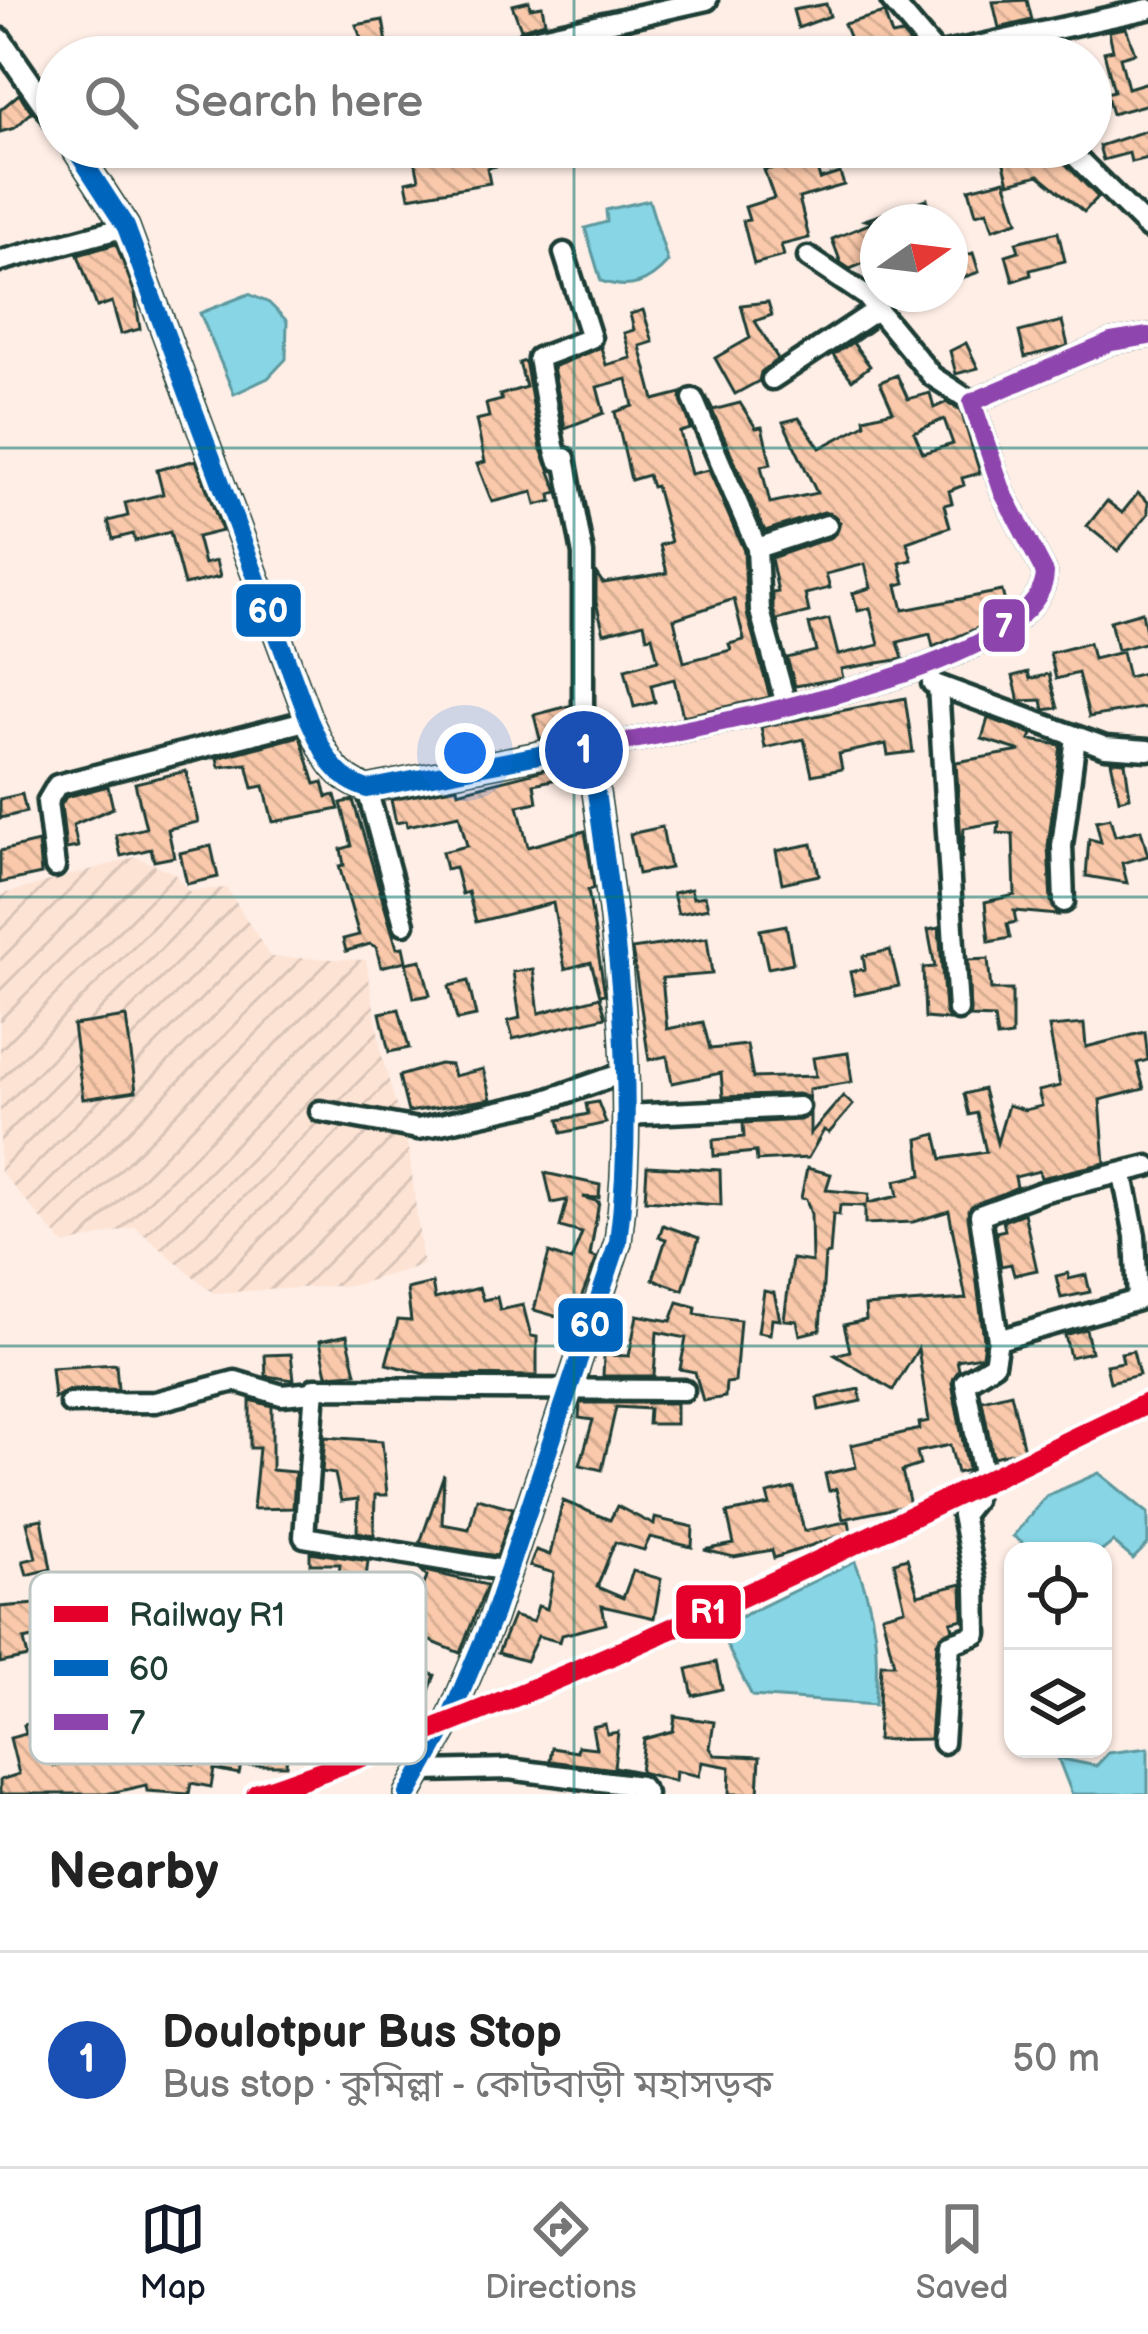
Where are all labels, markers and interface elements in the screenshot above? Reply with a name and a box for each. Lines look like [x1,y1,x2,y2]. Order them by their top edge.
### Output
search box [36,36,1112,168]
icon: search [78,69,144,135]
text: Search here [174,75,423,130]
north arrow [860,204,968,312]
line badge: 60 [234,582,303,639]
text: 60 [248,592,288,632]
line badge: 7 [981,597,1027,654]
text: 7 [995,607,1013,647]
pin: 1 [545,705,623,795]
your location [435,723,495,783]
line badge: 60 [556,1296,625,1354]
text: 60 [570,1306,610,1346]
map controls [1004,1542,1112,1758]
button: locate [1004,1542,1112,1650]
legend [30,1572,426,1764]
line badge: R1 [674,1583,743,1641]
text: R1 [690,1593,726,1633]
text: Railway R1 [129,1596,285,1636]
text: 60 [129,1650,169,1690]
button: layers [1004,1650,1112,1758]
text: 7 [129,1704,145,1744]
text: Nearby [48,1842,219,1903]
text: Doulotpur Bus Stop [162,2006,562,2061]
text: 1 [79,2036,95,2083]
text: 50 m [1012,2036,1100,2083]
text: Bus stop · কুমিল্লা - কোটবাড়ী মহাসড়ক [162,2062,773,2109]
tab: Map [140,2196,206,2308]
tab: Directions [485,2196,637,2308]
tab: Saved [916,2196,1008,2308]

